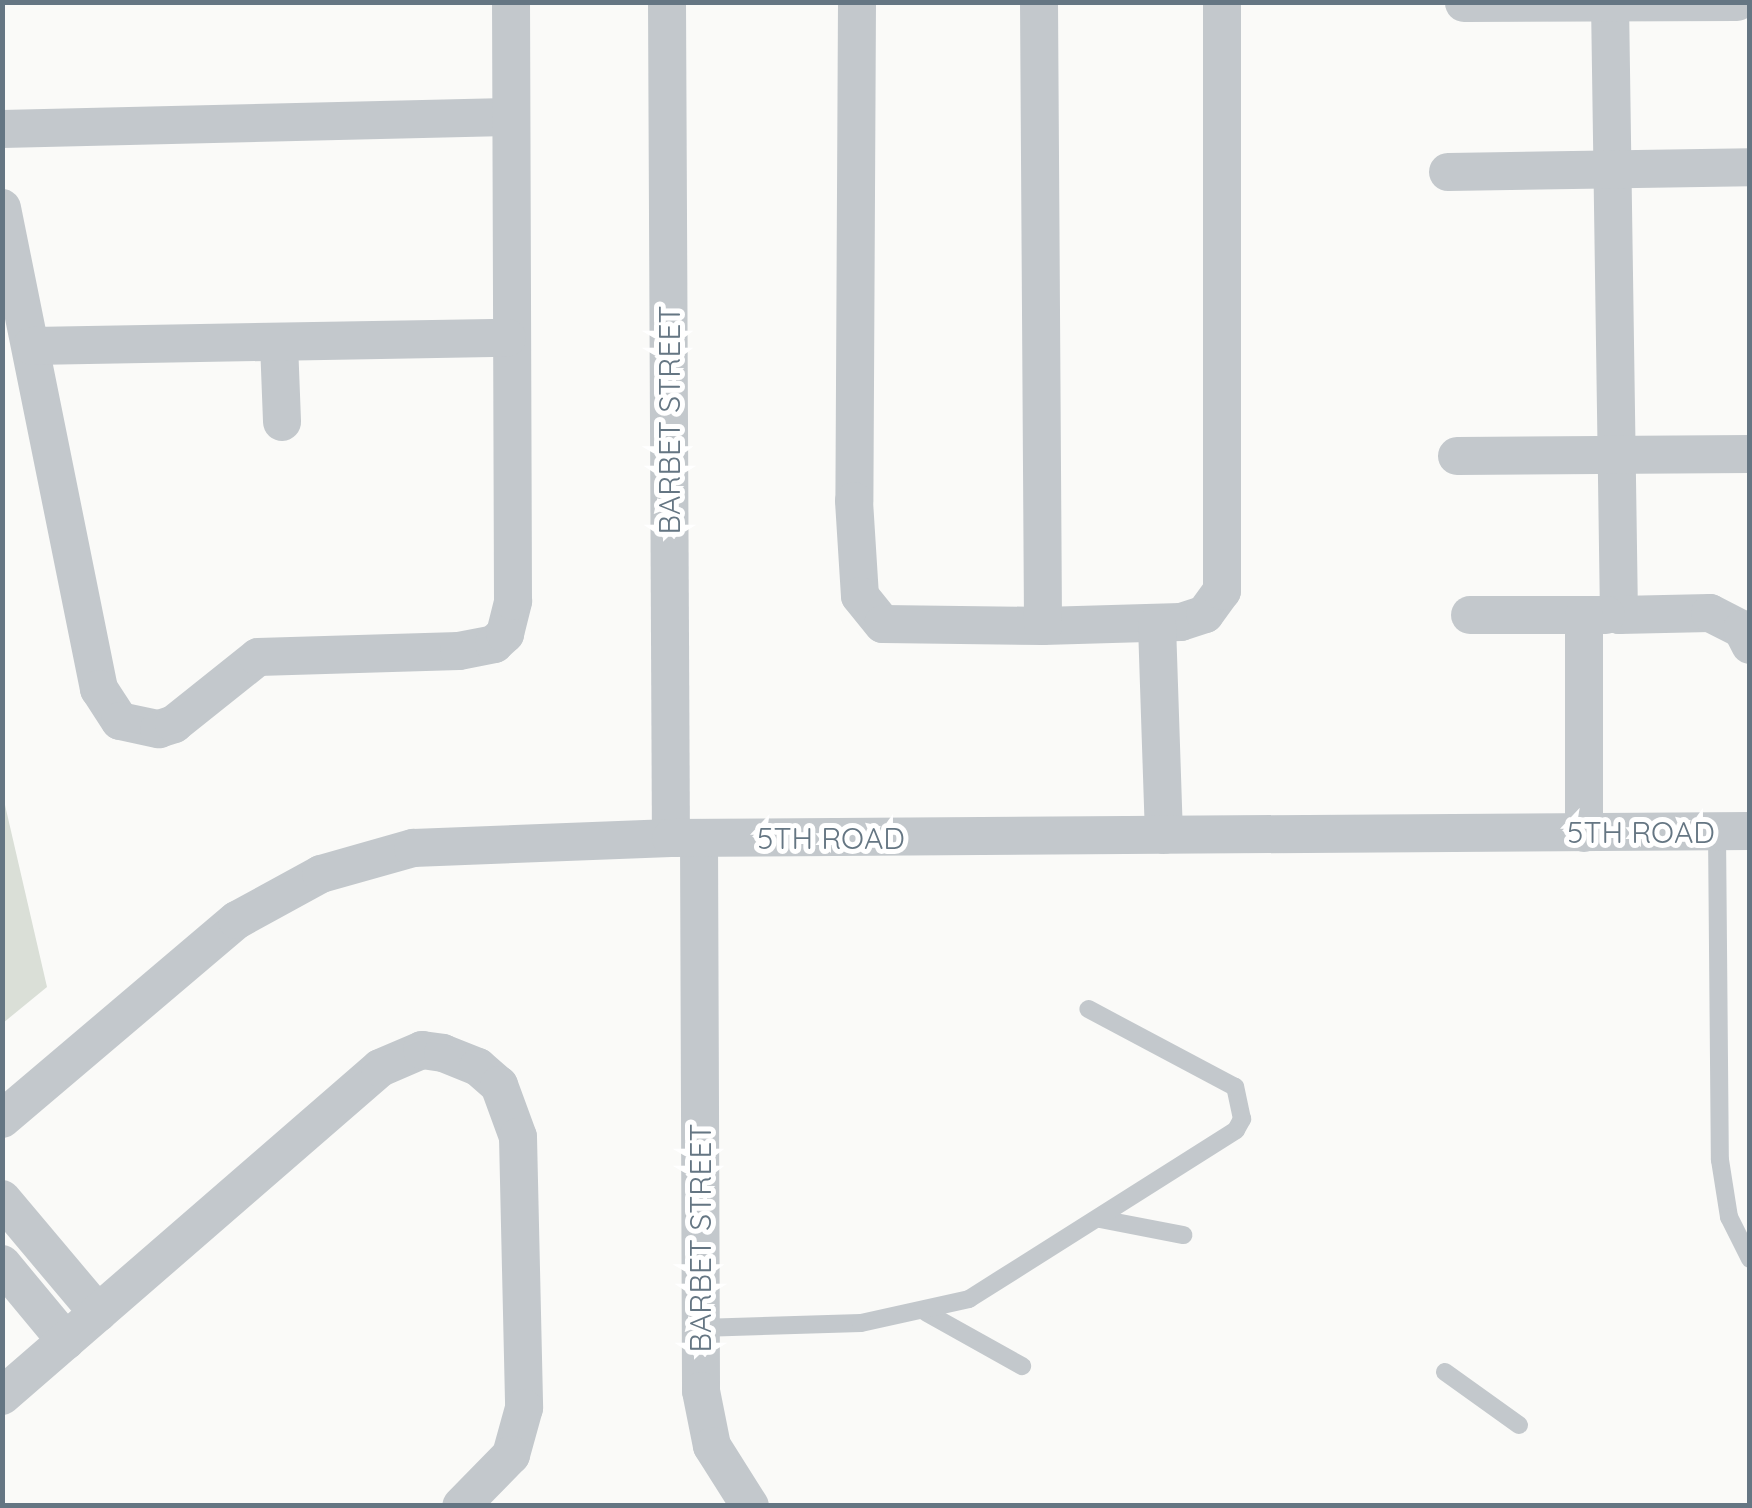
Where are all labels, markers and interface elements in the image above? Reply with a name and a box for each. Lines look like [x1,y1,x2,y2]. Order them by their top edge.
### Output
street label: BARBET STREET [651,305,687,535]
street label: 5TH ROAD [1567,814,1715,850]
street label: 5TH ROAD [757,820,905,856]
street label: BARBET STREET [682,1123,718,1353]

